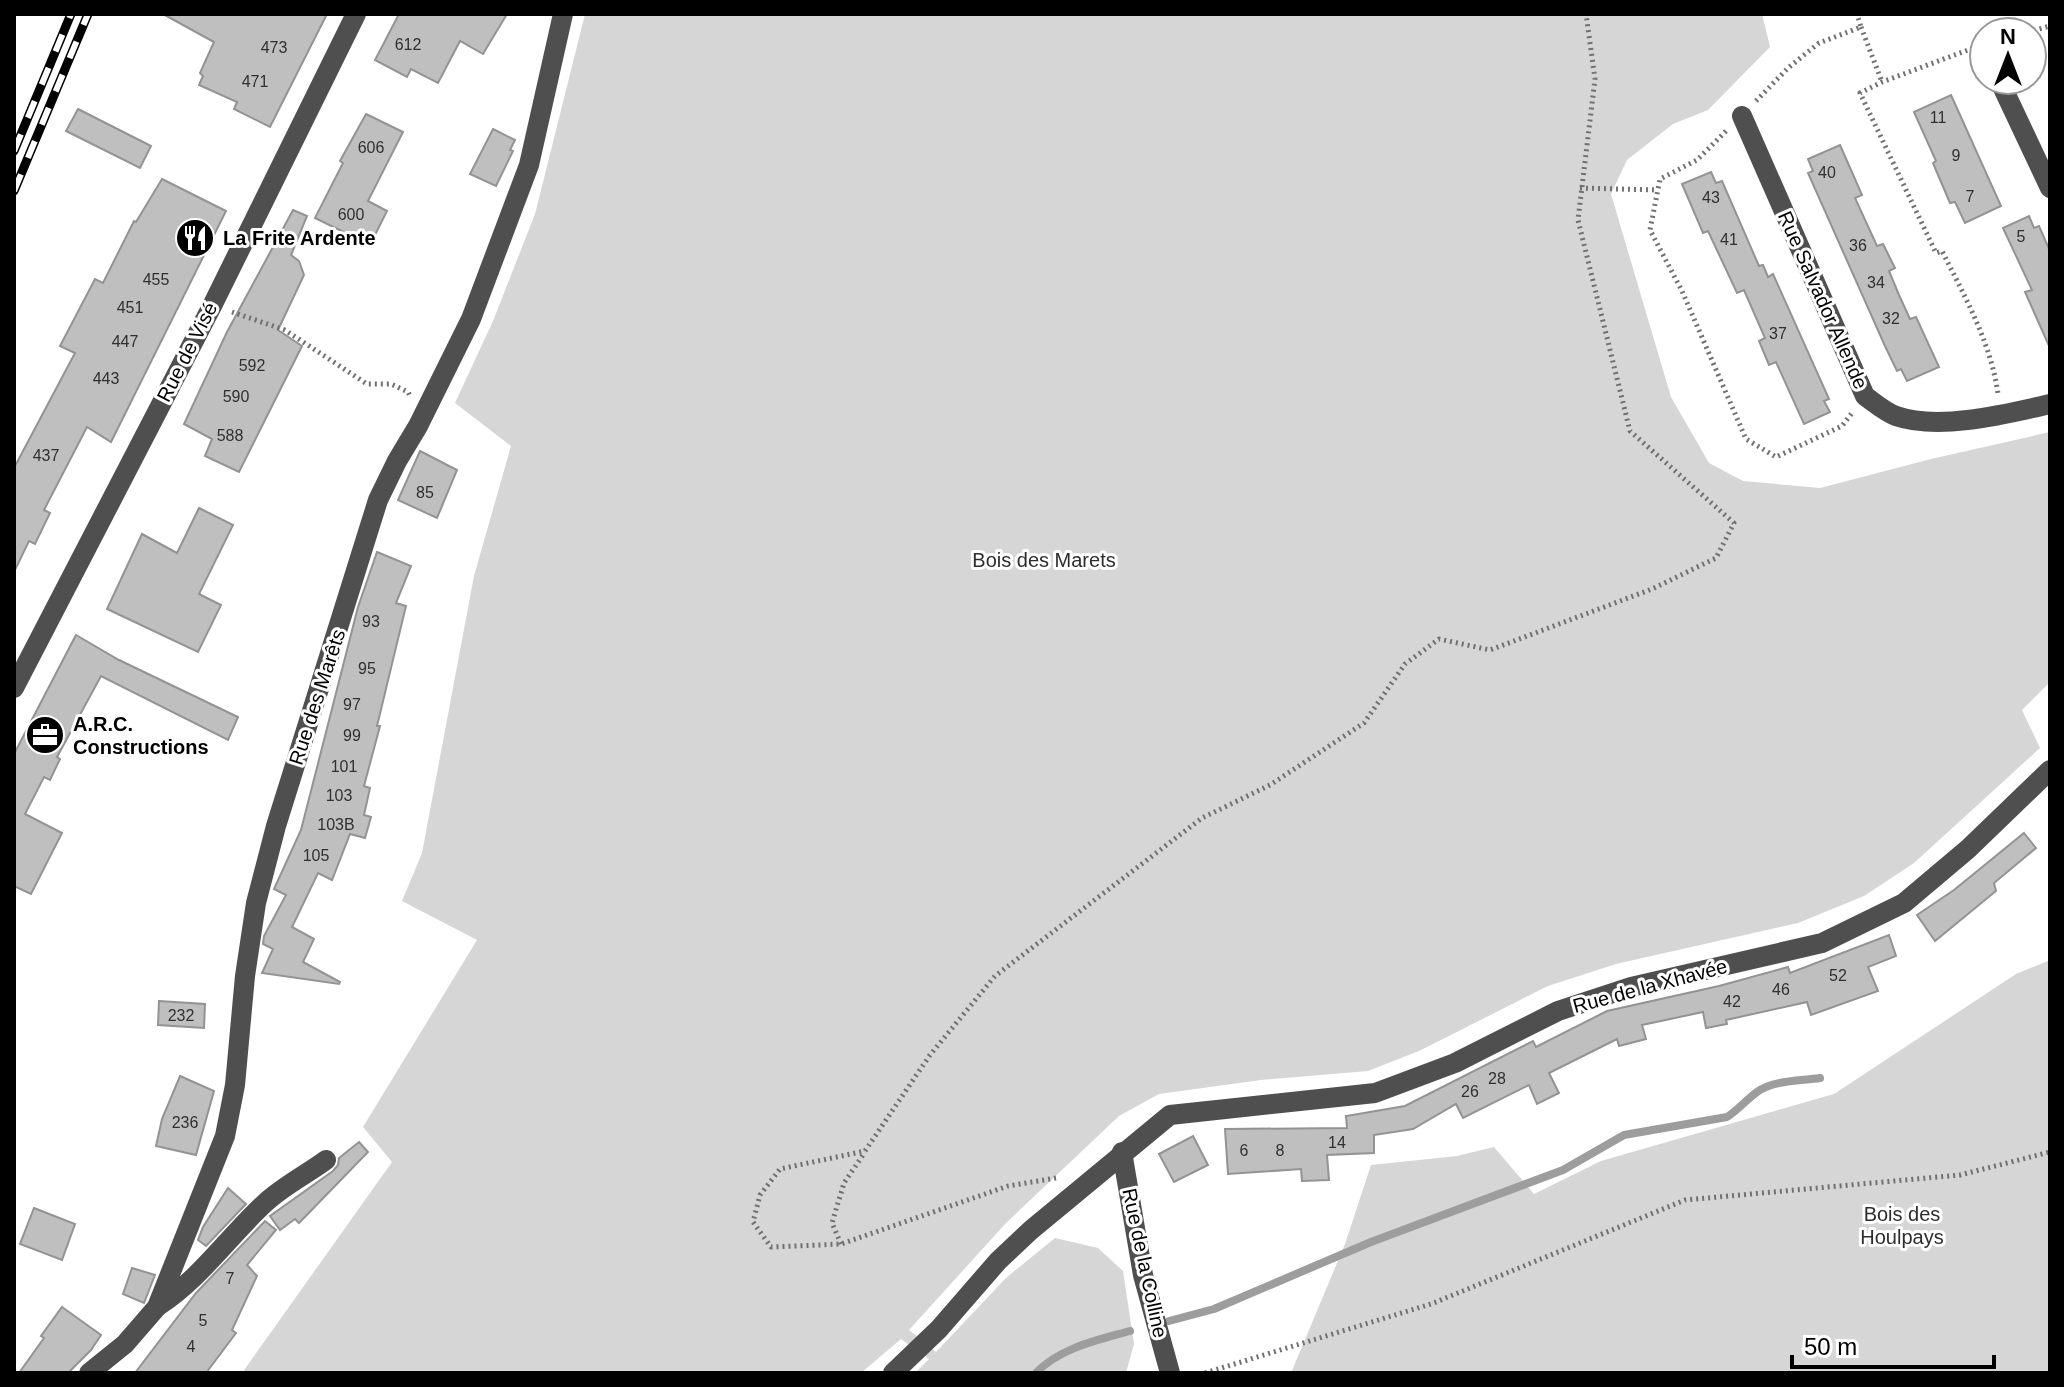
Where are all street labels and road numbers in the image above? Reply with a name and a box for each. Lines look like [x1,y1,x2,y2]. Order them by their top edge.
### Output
street label: Rue Salvador Allende [1774,208,1872,392]
street label: Rue de Visé [153,299,221,405]
street label: Rue des Marêts [285,626,349,768]
street label: Rue de la Xhavée [1570,955,1730,1017]
street label: Rue de la Colline [1118,1186,1172,1340]

